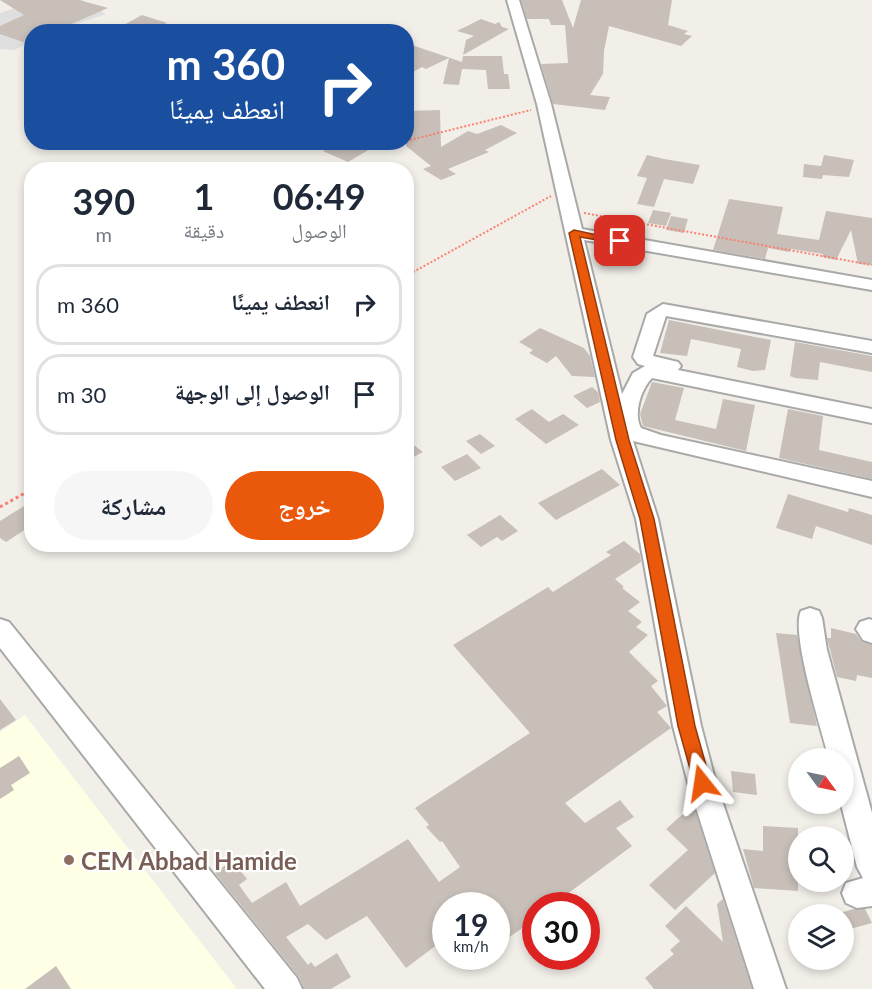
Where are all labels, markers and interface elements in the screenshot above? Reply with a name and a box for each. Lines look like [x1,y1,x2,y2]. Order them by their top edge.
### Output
text: 360 m [167,39,285,89]
icon: right [306,48,384,126]
text: انعطف يمينًا [169,92,285,125]
text: 1 [193,174,214,218]
text: 06:49 [273,174,366,218]
text: 390 [72,179,135,223]
pin [594,215,645,266]
text: دقيقة [184,218,224,242]
text: الوصول [291,218,347,242]
text: m [96,222,112,246]
icon: arrive [603,224,636,257]
text: انعطف يمينًا [231,288,330,315]
icon: right [348,288,381,321]
text: 360 m [57,291,119,318]
text: الوصول إلى الوجهة [175,378,330,405]
icon: arrive [348,378,381,411]
text: 30 m [57,381,106,408]
button: مشاركة [54,471,213,540]
button: خروج [225,471,384,540]
north arrow [788,748,854,814]
map controls [788,748,854,970]
position arrow [670,751,734,815]
button: search [788,826,854,892]
place label: CEM Abbad Hamide [81,846,297,875]
marker: CEM Abbad Hamide [62,853,76,867]
speed limit sign: 30 [522,892,600,970]
button: layers [788,904,854,970]
text: 19 [454,906,488,942]
text: km/h [453,937,489,955]

